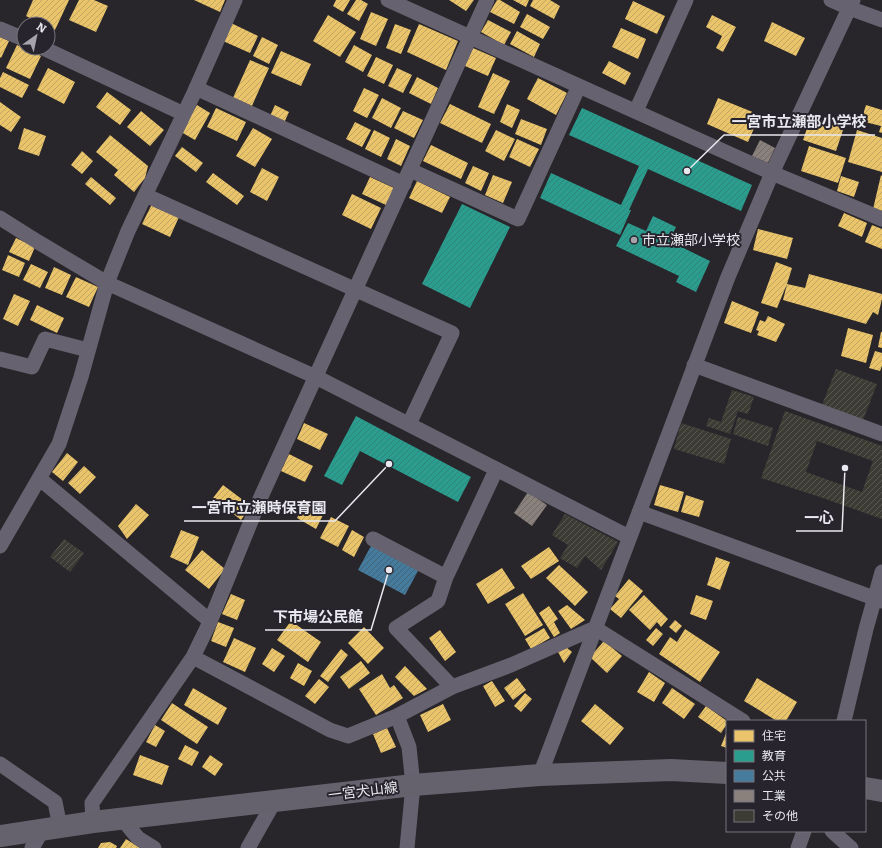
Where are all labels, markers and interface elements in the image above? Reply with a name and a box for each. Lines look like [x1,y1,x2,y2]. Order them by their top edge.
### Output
north arrow [16,16,56,56]
text: N [34,18,50,36]
callout: 一宮市立瀬部小学校 [724,108,875,135]
text: 一宮市立瀬部小学校 [731,109,867,132]
place label: 市立瀬部小学校 [642,229,740,249]
marker: 市立瀬部小学校 [629,235,639,245]
callout: 一宮市立瀬時保育園 [184,494,335,521]
text: 一宮市立瀬時保育園 [191,495,327,518]
callout: 一心 [796,504,842,531]
text: 一心 [804,505,834,528]
callout: 下市場公民館 [265,603,371,630]
text: 下市場公民館 [273,604,363,627]
legend [726,720,866,832]
text: 住宅 [762,726,786,744]
text: 教育 [762,746,786,764]
text: 公共 [762,766,786,784]
street label: 一宮犬山線 [327,776,399,804]
text: 工業 [762,786,786,804]
text: その他 [762,806,798,824]

